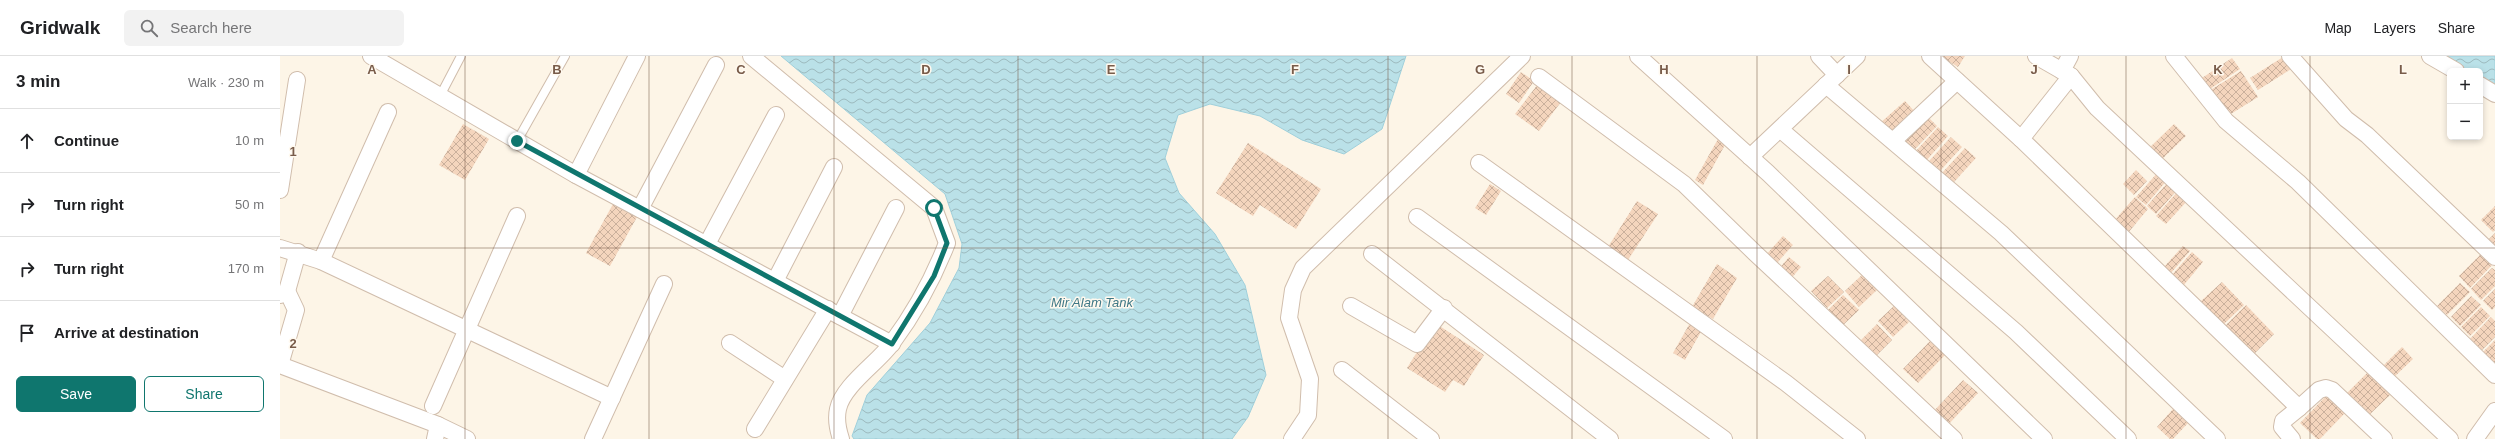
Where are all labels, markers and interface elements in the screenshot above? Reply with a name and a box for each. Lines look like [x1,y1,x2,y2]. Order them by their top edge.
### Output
search box [124,10,404,46]
text: Gridwalk [20,17,100,38]
icon: search [138,17,160,39]
text: Search here [170,19,252,36]
text: Map [2324,20,2352,36]
text: Layers [2374,20,2416,36]
text: Share [2438,20,2475,36]
text: A [367,62,377,77]
text: B [552,62,562,77]
text: C [736,62,746,77]
text: D [921,62,931,77]
text: E [1107,62,1116,77]
text: F [1291,62,1299,77]
text: G [1475,62,1485,77]
text: H [1659,62,1669,77]
text: I [1847,62,1851,77]
text: J [2030,62,2038,77]
text: K [2213,62,2223,77]
text: L [2399,62,2407,77]
map controls [2447,68,2483,140]
button: + [2447,68,2483,104]
text: 3 min [16,72,60,91]
text: Walk · 230 m [188,75,264,90]
button: − [2447,104,2483,140]
icon: ahead [16,130,38,152]
text: Continue [54,132,119,149]
route end [508,132,526,150]
text: 10 m [235,133,264,148]
text: 1 [289,144,297,159]
icon: right [16,194,38,216]
text: Turn right [54,196,124,213]
text: 50 m [235,197,264,212]
route start [925,199,943,217]
icon: right [16,258,38,280]
text: Turn right [54,260,124,277]
text: 170 m [228,261,264,276]
water label: Mir Alam Tank [1051,295,1135,310]
icon: arrive [16,322,38,344]
text: Arrive at destination [54,324,199,341]
text: 2 [289,336,297,351]
button: Save [16,376,136,412]
button: Share [144,376,264,412]

